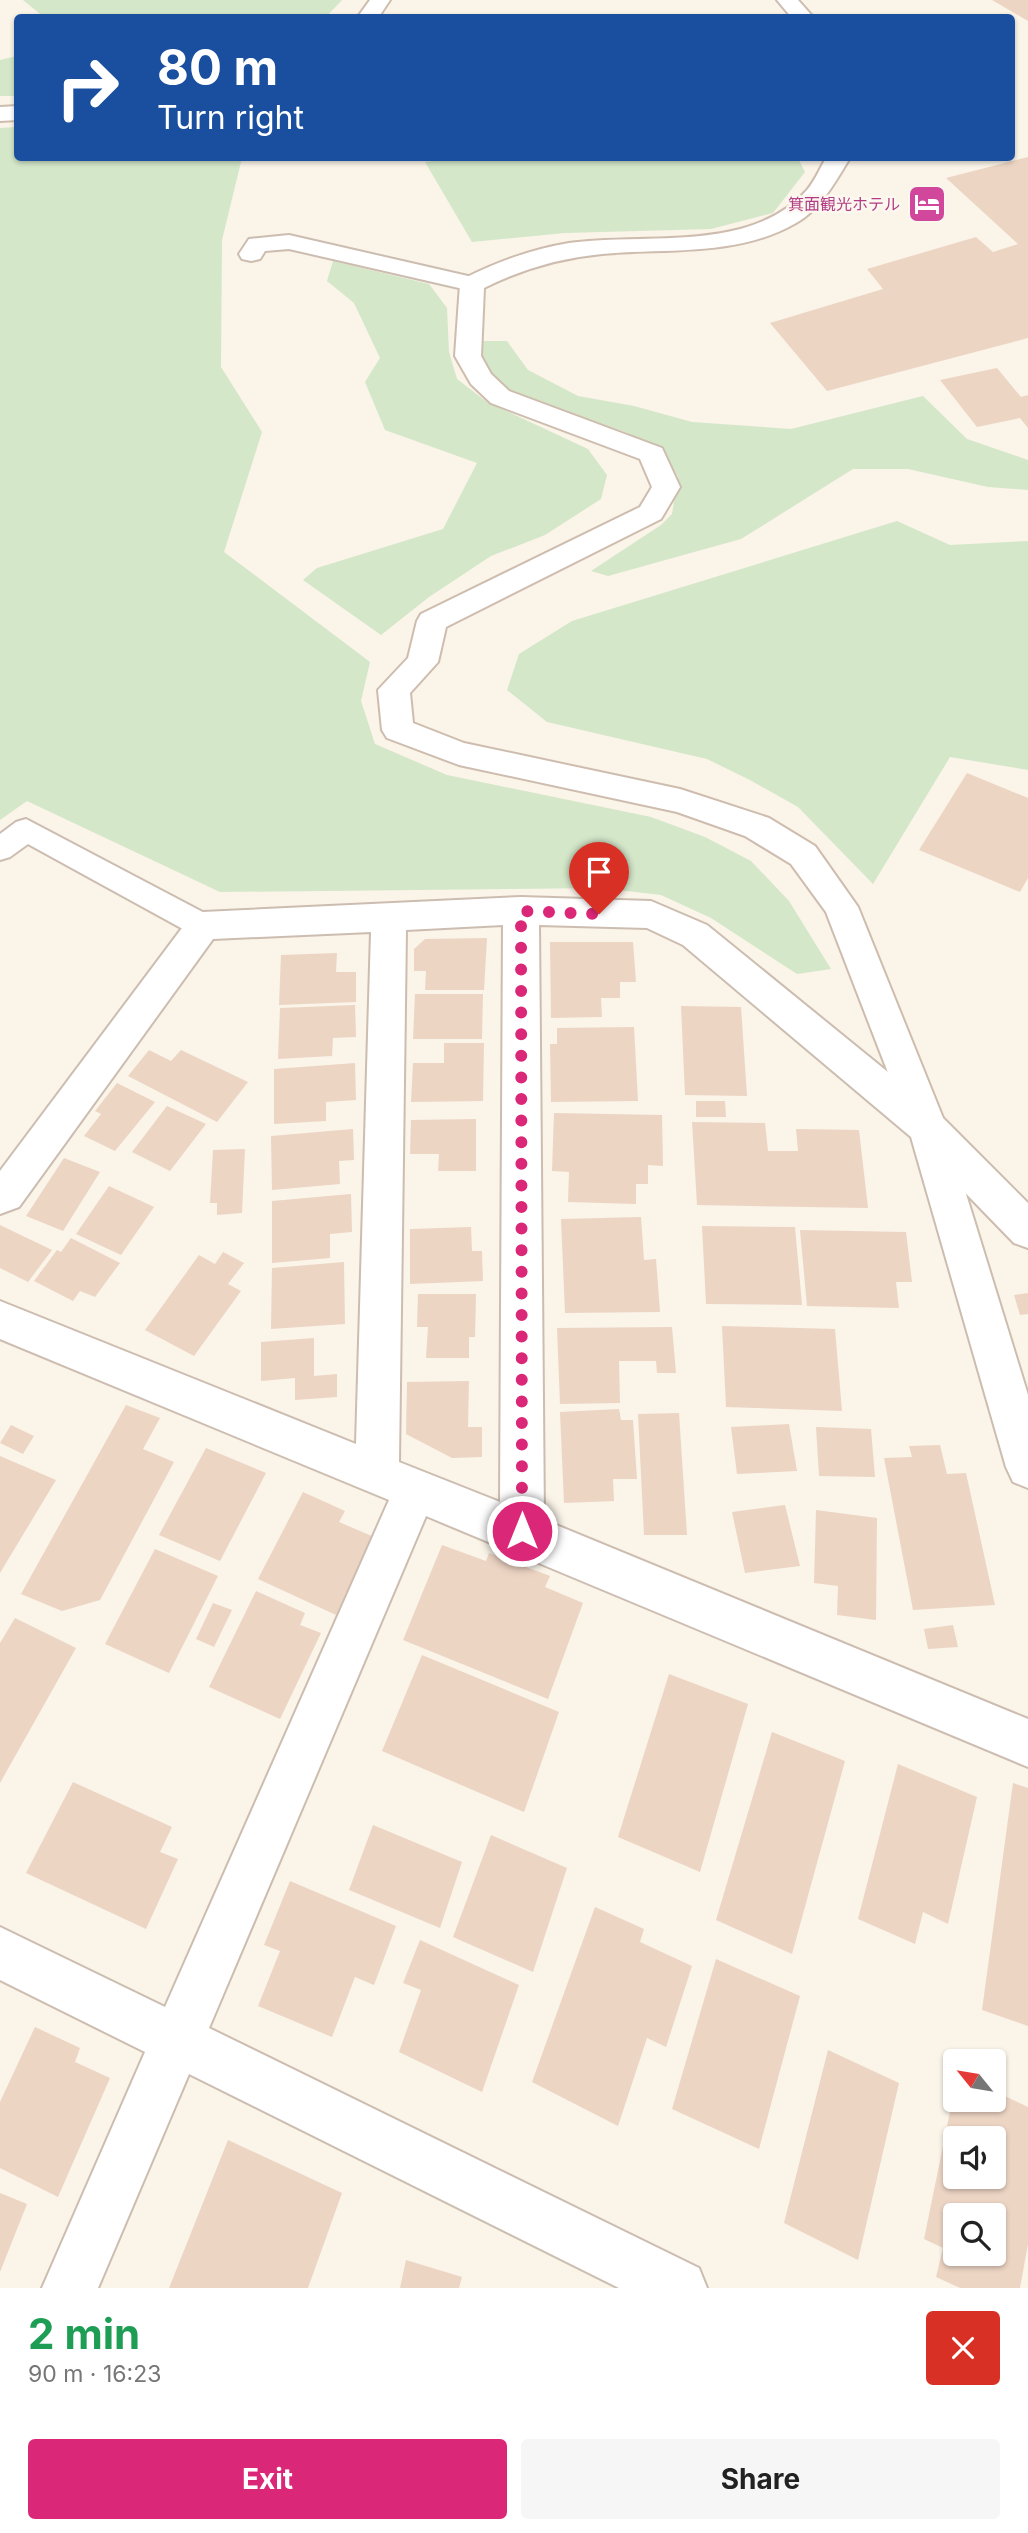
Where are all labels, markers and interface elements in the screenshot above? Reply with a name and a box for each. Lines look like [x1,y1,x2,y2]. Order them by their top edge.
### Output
text: 80 m [157,38,278,97]
icon: right [42,42,133,133]
text: Turn right [157,98,304,137]
hotel icon: 箕面観光ホテル [906,183,948,225]
place label: 箕面観光ホテル [788,194,900,214]
pin [569,842,629,914]
icon: arrive [580,853,618,891]
position arrow [485,1494,559,1568]
north arrow [943,2049,1006,2112]
map controls [943,2049,1006,2266]
button: sound [943,2126,1006,2189]
button: search [943,2203,1006,2266]
text: 2 min [28,2308,140,2359]
button: close [926,2311,1000,2385]
text: 90 m · 16:23 [28,2360,161,2388]
button: Exit [28,2439,507,2519]
button: Share [521,2439,1000,2519]

